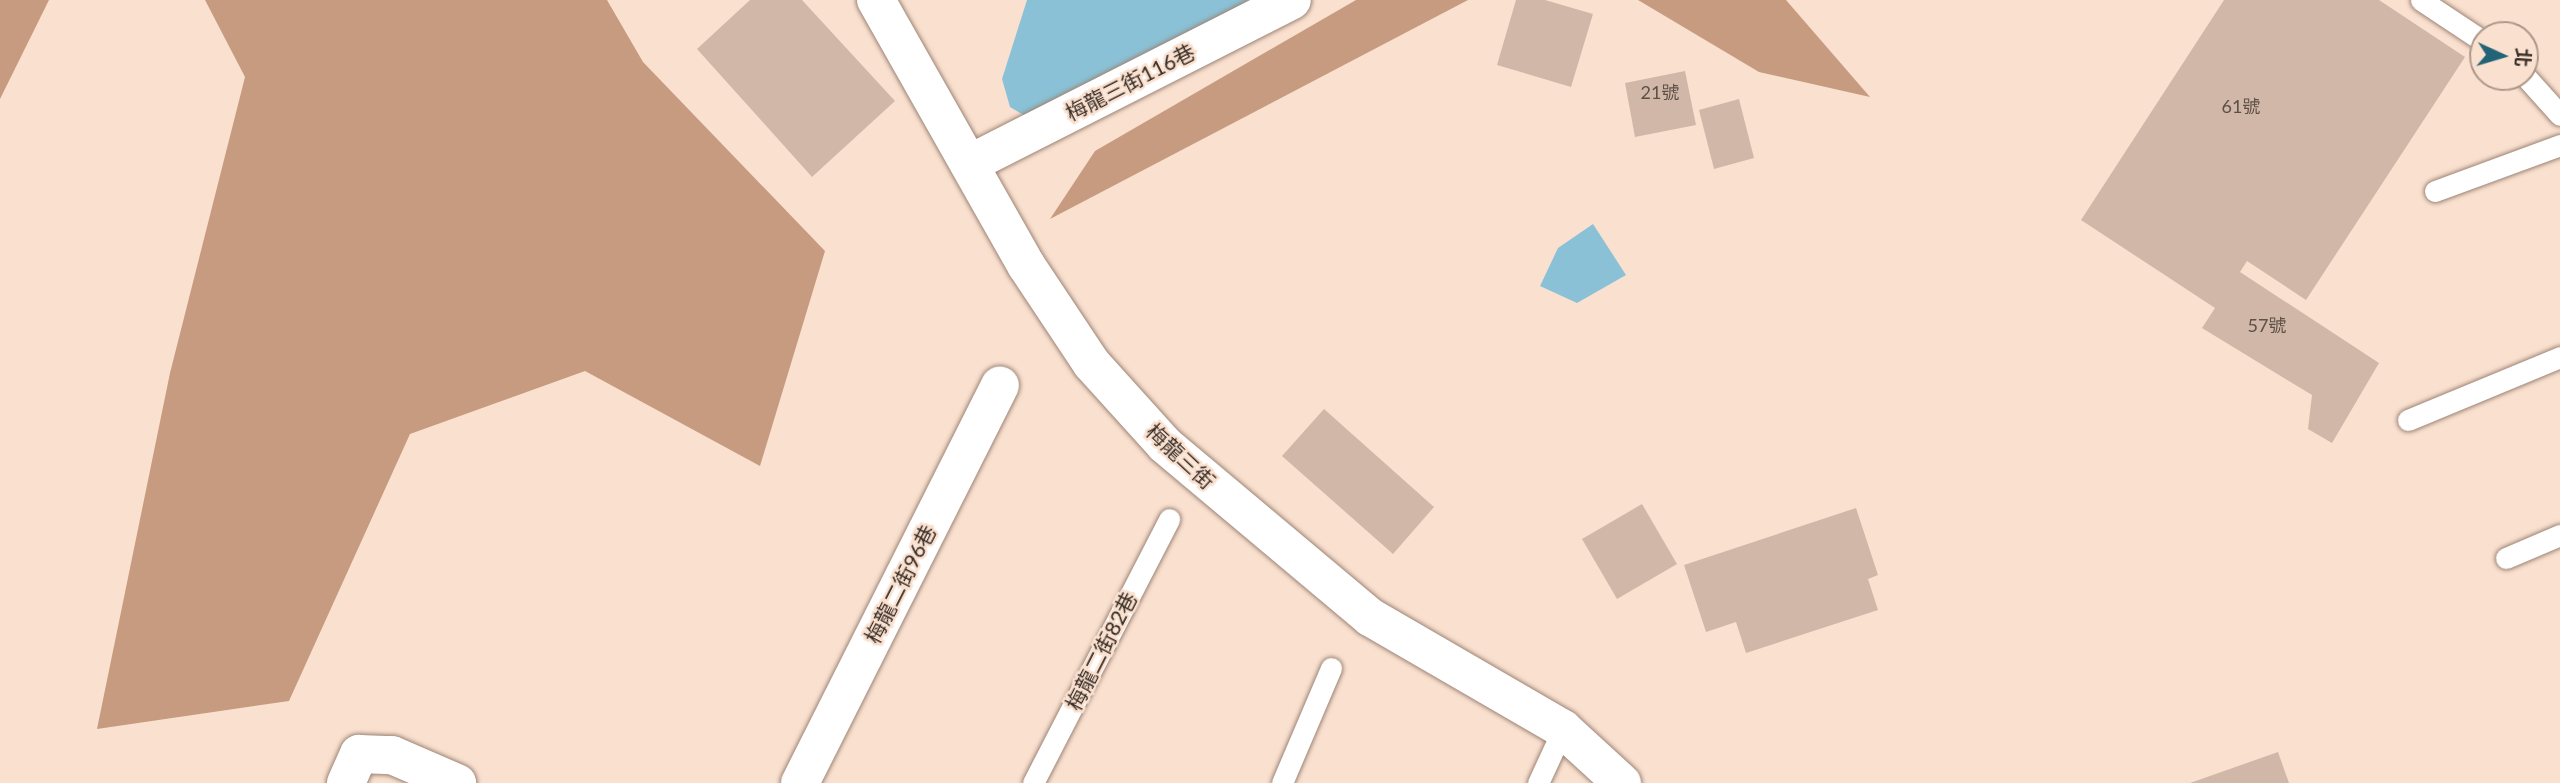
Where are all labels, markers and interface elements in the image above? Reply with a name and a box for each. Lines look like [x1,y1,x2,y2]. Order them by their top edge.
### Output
north arrow [2469,21,2539,91]
street label: 梅龍三街116巷 [1061,39,1199,125]
text: 北 [2511,47,2536,68]
house number: 21號 [1641,81,1679,103]
house number: 61號 [2222,95,2260,117]
house number: 57號 [2248,314,2286,336]
street label: 梅龍三街 [1142,418,1220,494]
street label: 梅龍二街96巷 [859,521,941,647]
street label: 梅龍二街82巷 [1060,588,1142,714]

